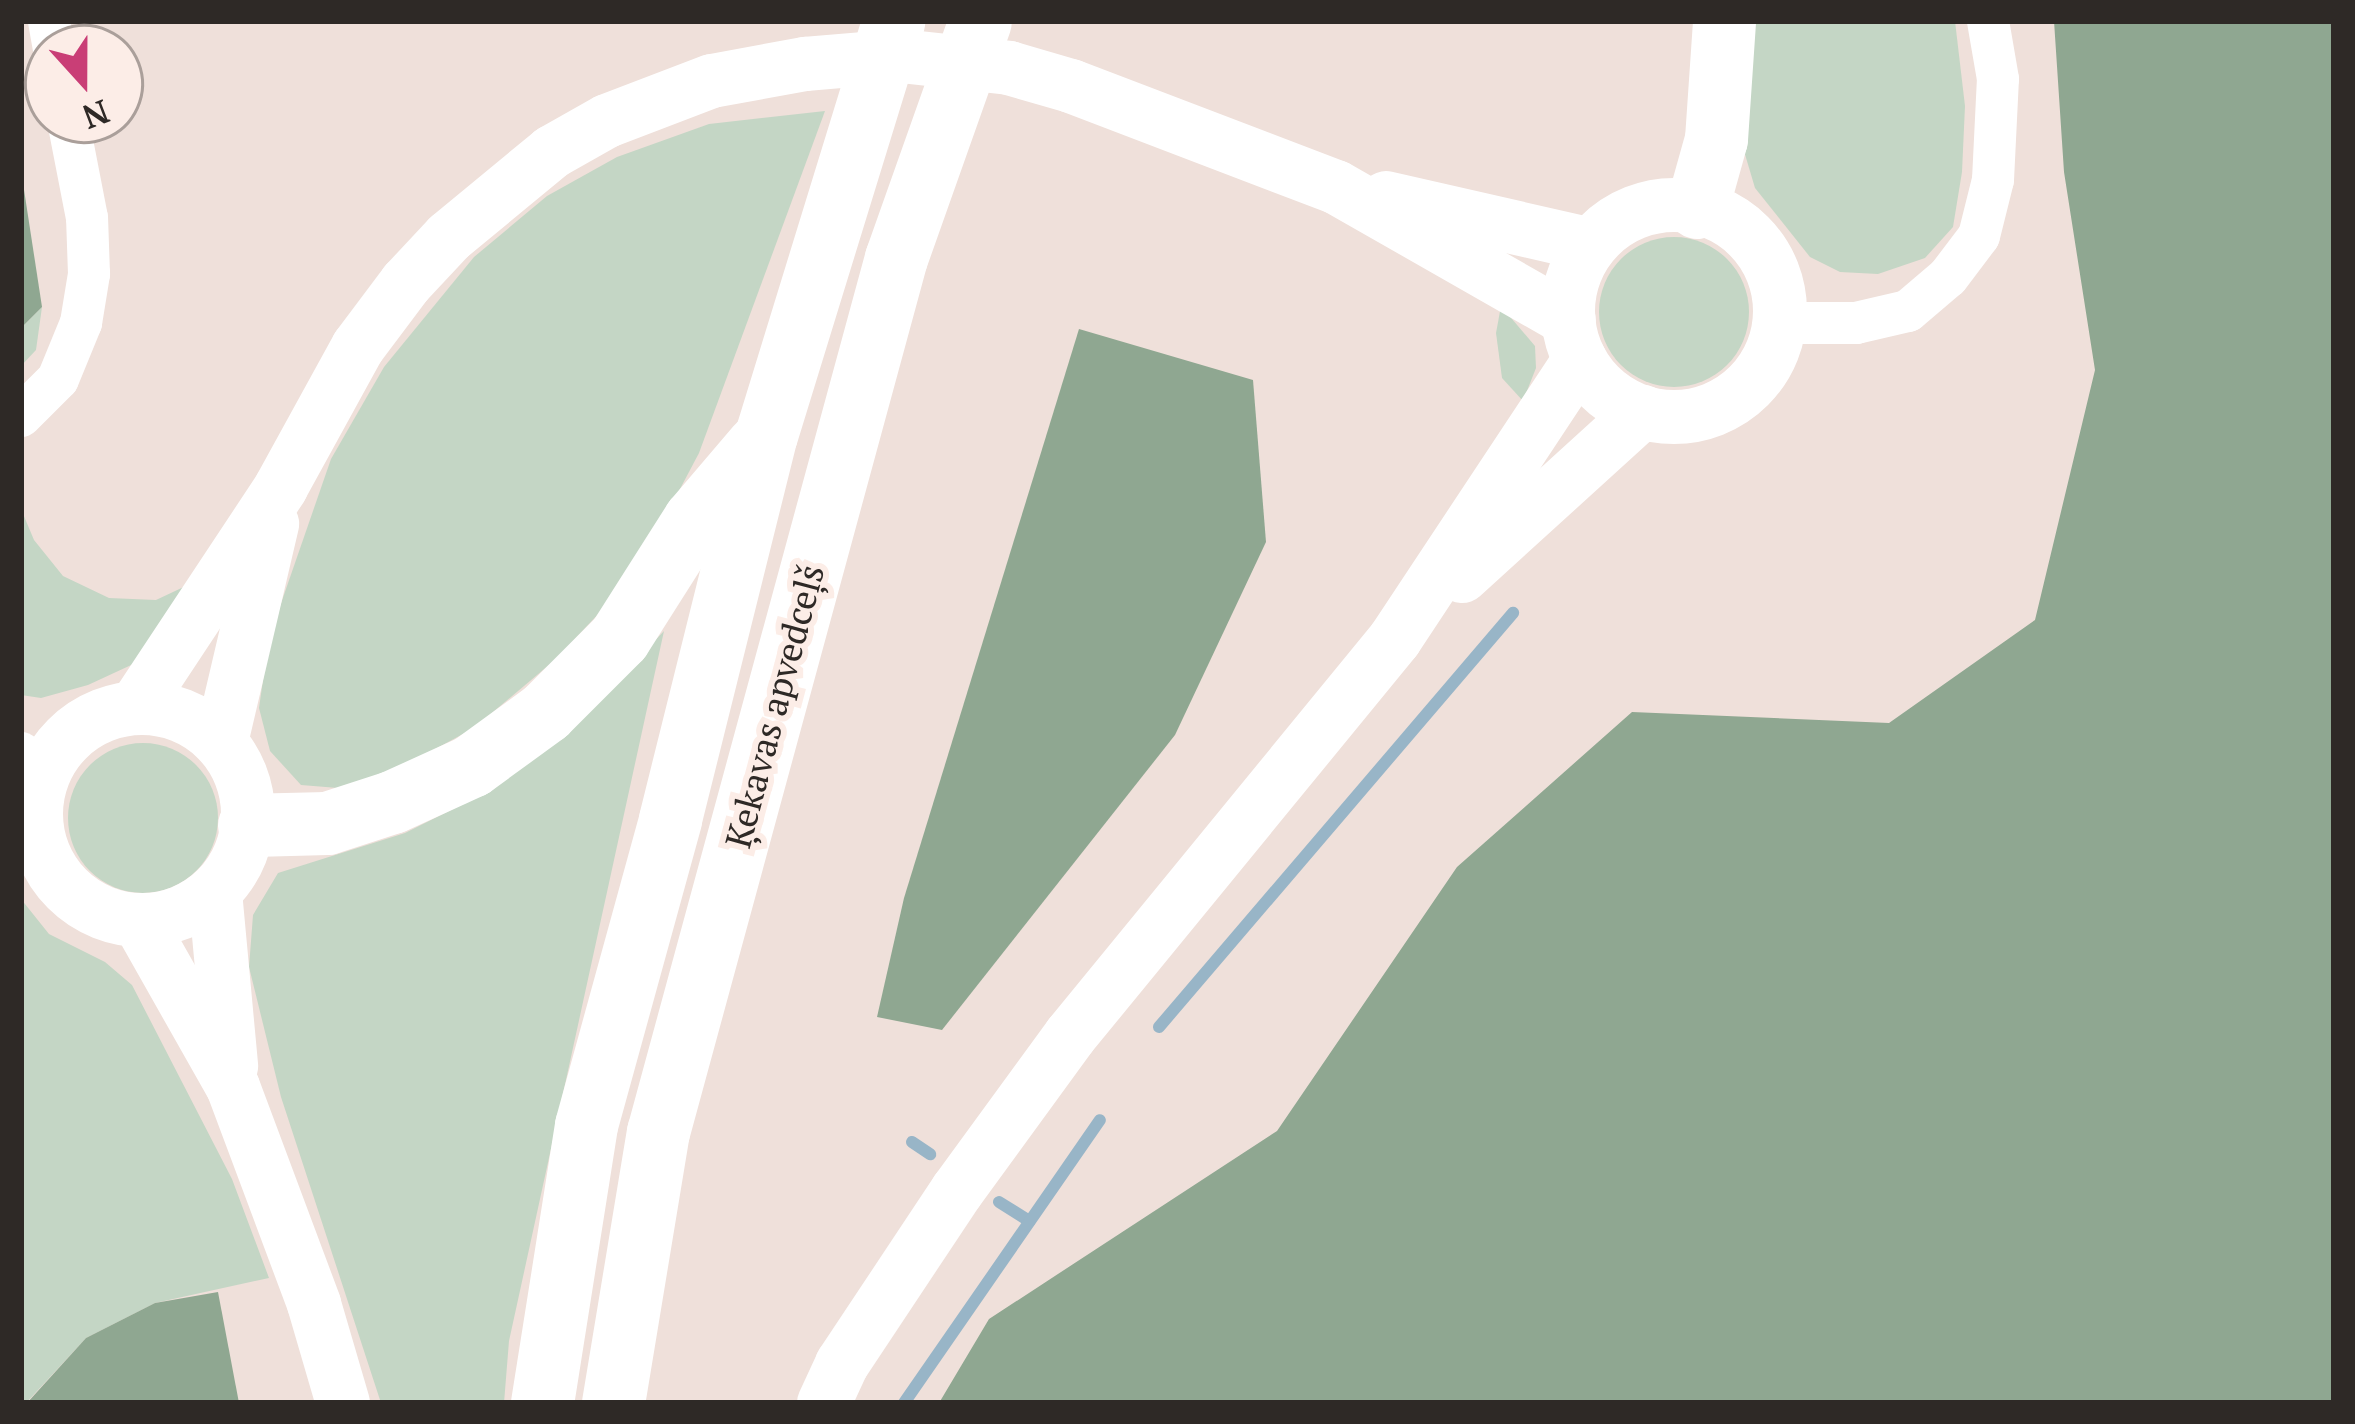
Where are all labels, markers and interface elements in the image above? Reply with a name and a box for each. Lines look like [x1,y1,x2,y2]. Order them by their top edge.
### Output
north arrow [24,24,144,144]
text: N [77,91,115,140]
street label: Ķekavas apvedceļš [715,560,833,852]

